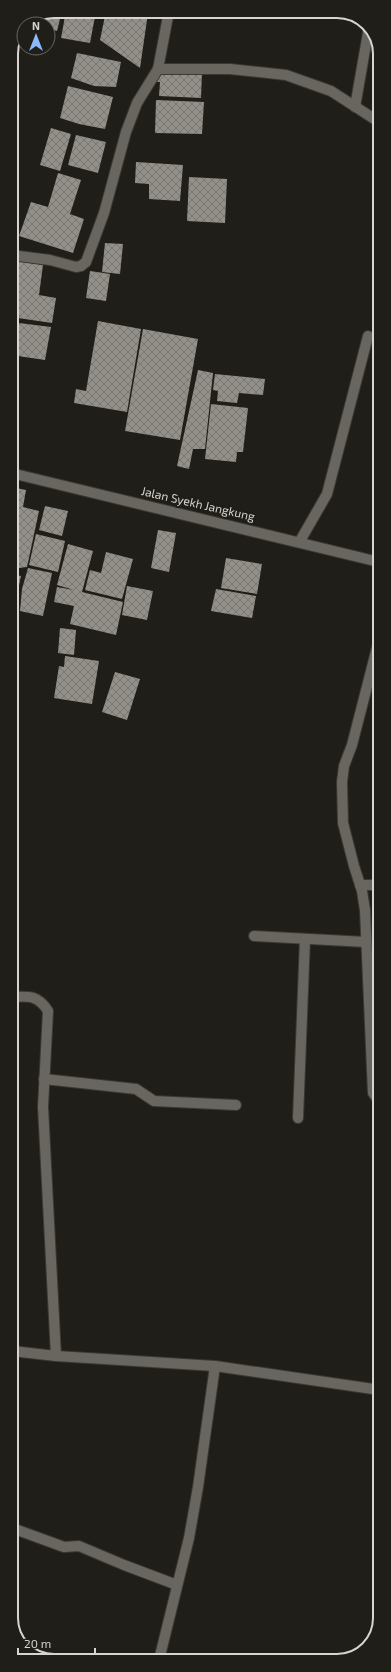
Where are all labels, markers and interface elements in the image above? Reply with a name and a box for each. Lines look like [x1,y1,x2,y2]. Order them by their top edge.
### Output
north arrow [16,16,56,56]
text: N [32,19,40,32]
street label: Jalan Syekh Jangkung [140,483,257,523]
scale bar [18,1630,95,1656]
text: 20 m [24,1636,51,1650]

